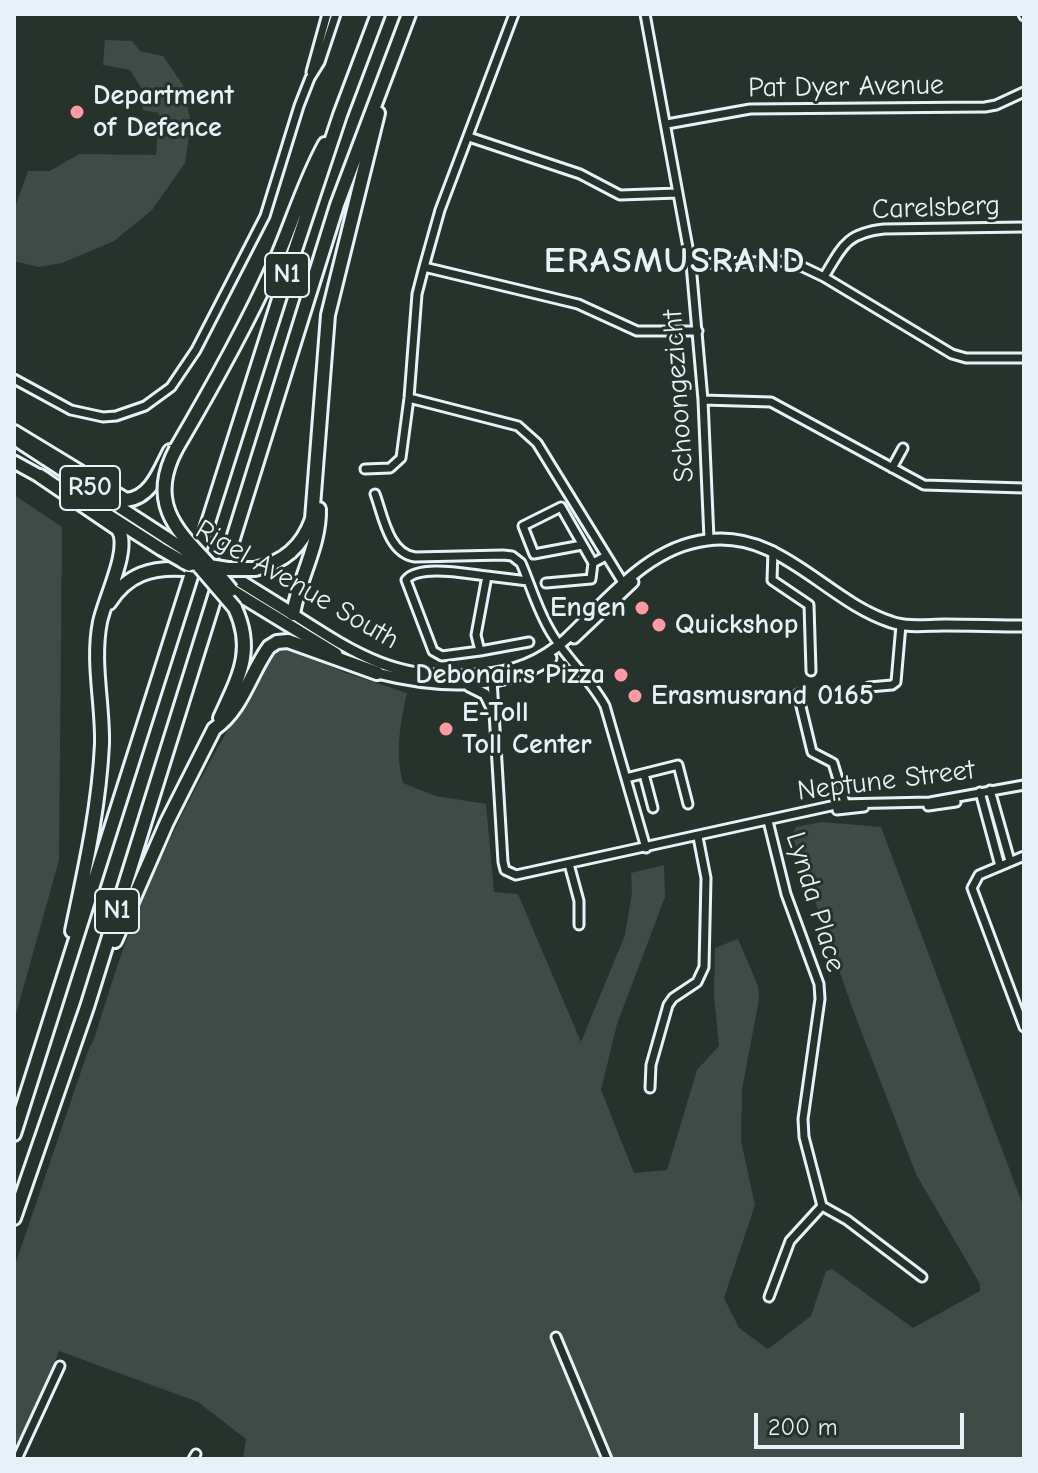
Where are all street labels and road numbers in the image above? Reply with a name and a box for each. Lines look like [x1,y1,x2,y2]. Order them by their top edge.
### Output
street label: Pat Dyer Avenue [748,68,944,106]
street label: Carelsberg [871,189,1001,227]
road number: N1 [265,253,309,297]
street label: Schoongezicht [656,309,702,483]
road number: R50 [60,466,120,510]
street label: Rigel Avenue South [189,513,405,657]
street label: Neptune Street [795,753,977,809]
street label: Lynda Place [778,828,852,976]
road number: N1 [95,889,139,933]

